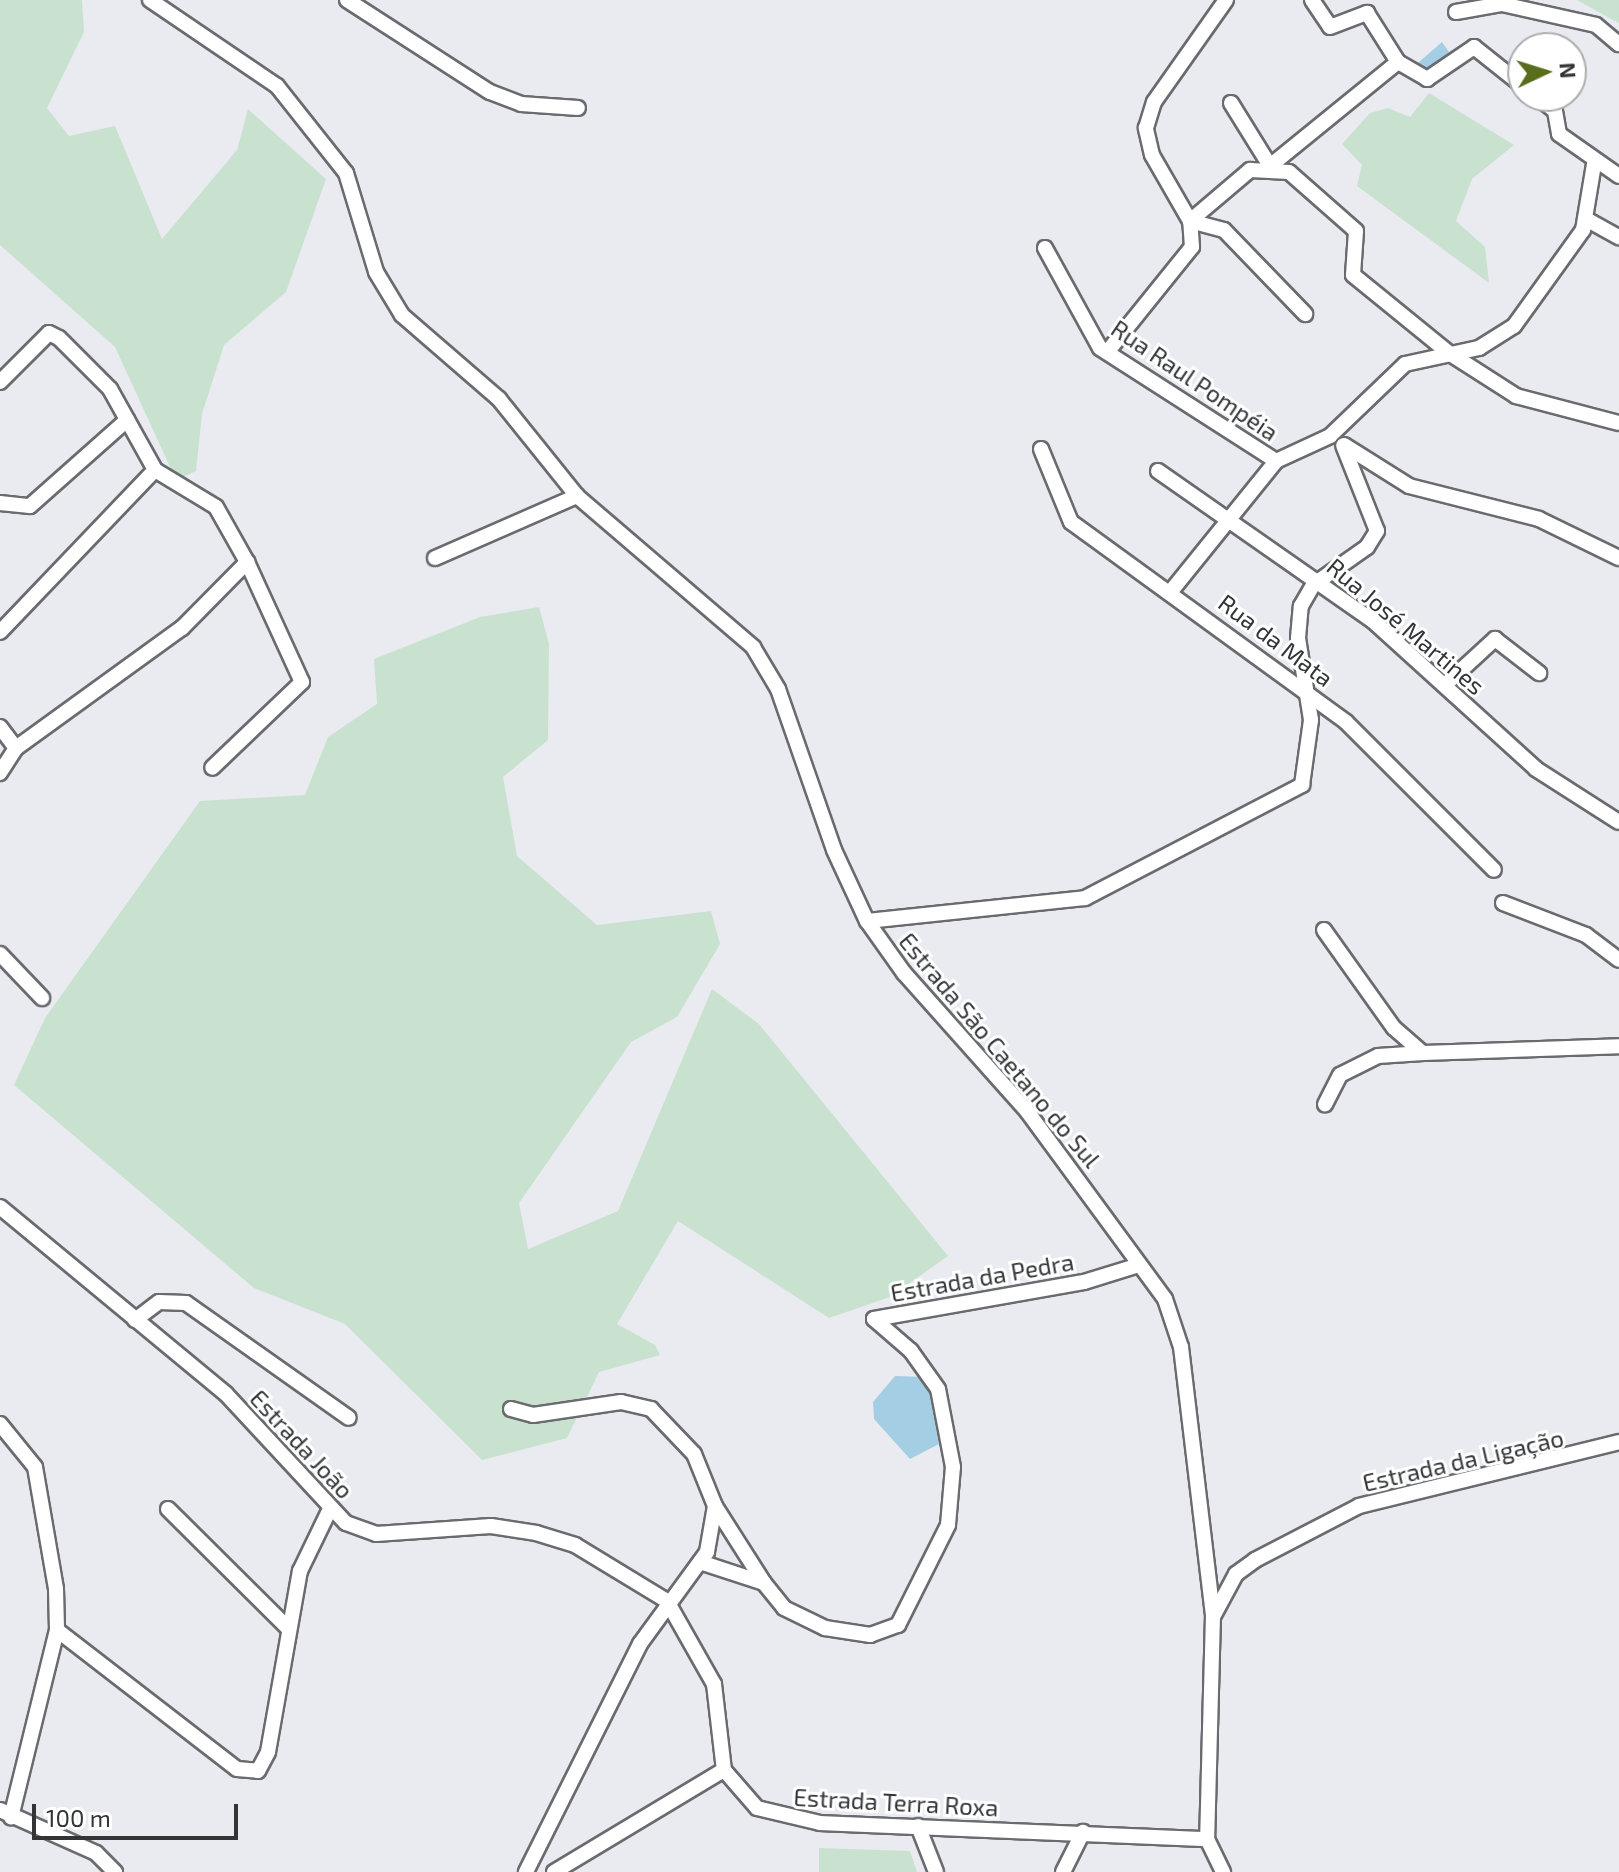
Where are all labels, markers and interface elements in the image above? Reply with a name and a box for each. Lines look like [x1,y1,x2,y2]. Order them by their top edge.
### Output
north arrow [1507,32,1587,112]
text: N [1555,62,1582,79]
street label: Rua Raul Pompéia [1106,313,1284,447]
street label: Rua José Martines [1321,552,1491,700]
street label: Rua da Mata [1213,588,1339,692]
street label: Estrada São Caetano do Sul [893,927,1107,1173]
street label: Estrada da Pedra [888,1247,1076,1307]
street label: Estrada João [244,1384,360,1504]
street label: Estrada da Ligação [1360,1423,1566,1497]
street label: Estrada Terra Roxa [793,1782,999,1822]
scale bar [36,1788,242,1838]
text: 100 m [46,1803,111,1832]

